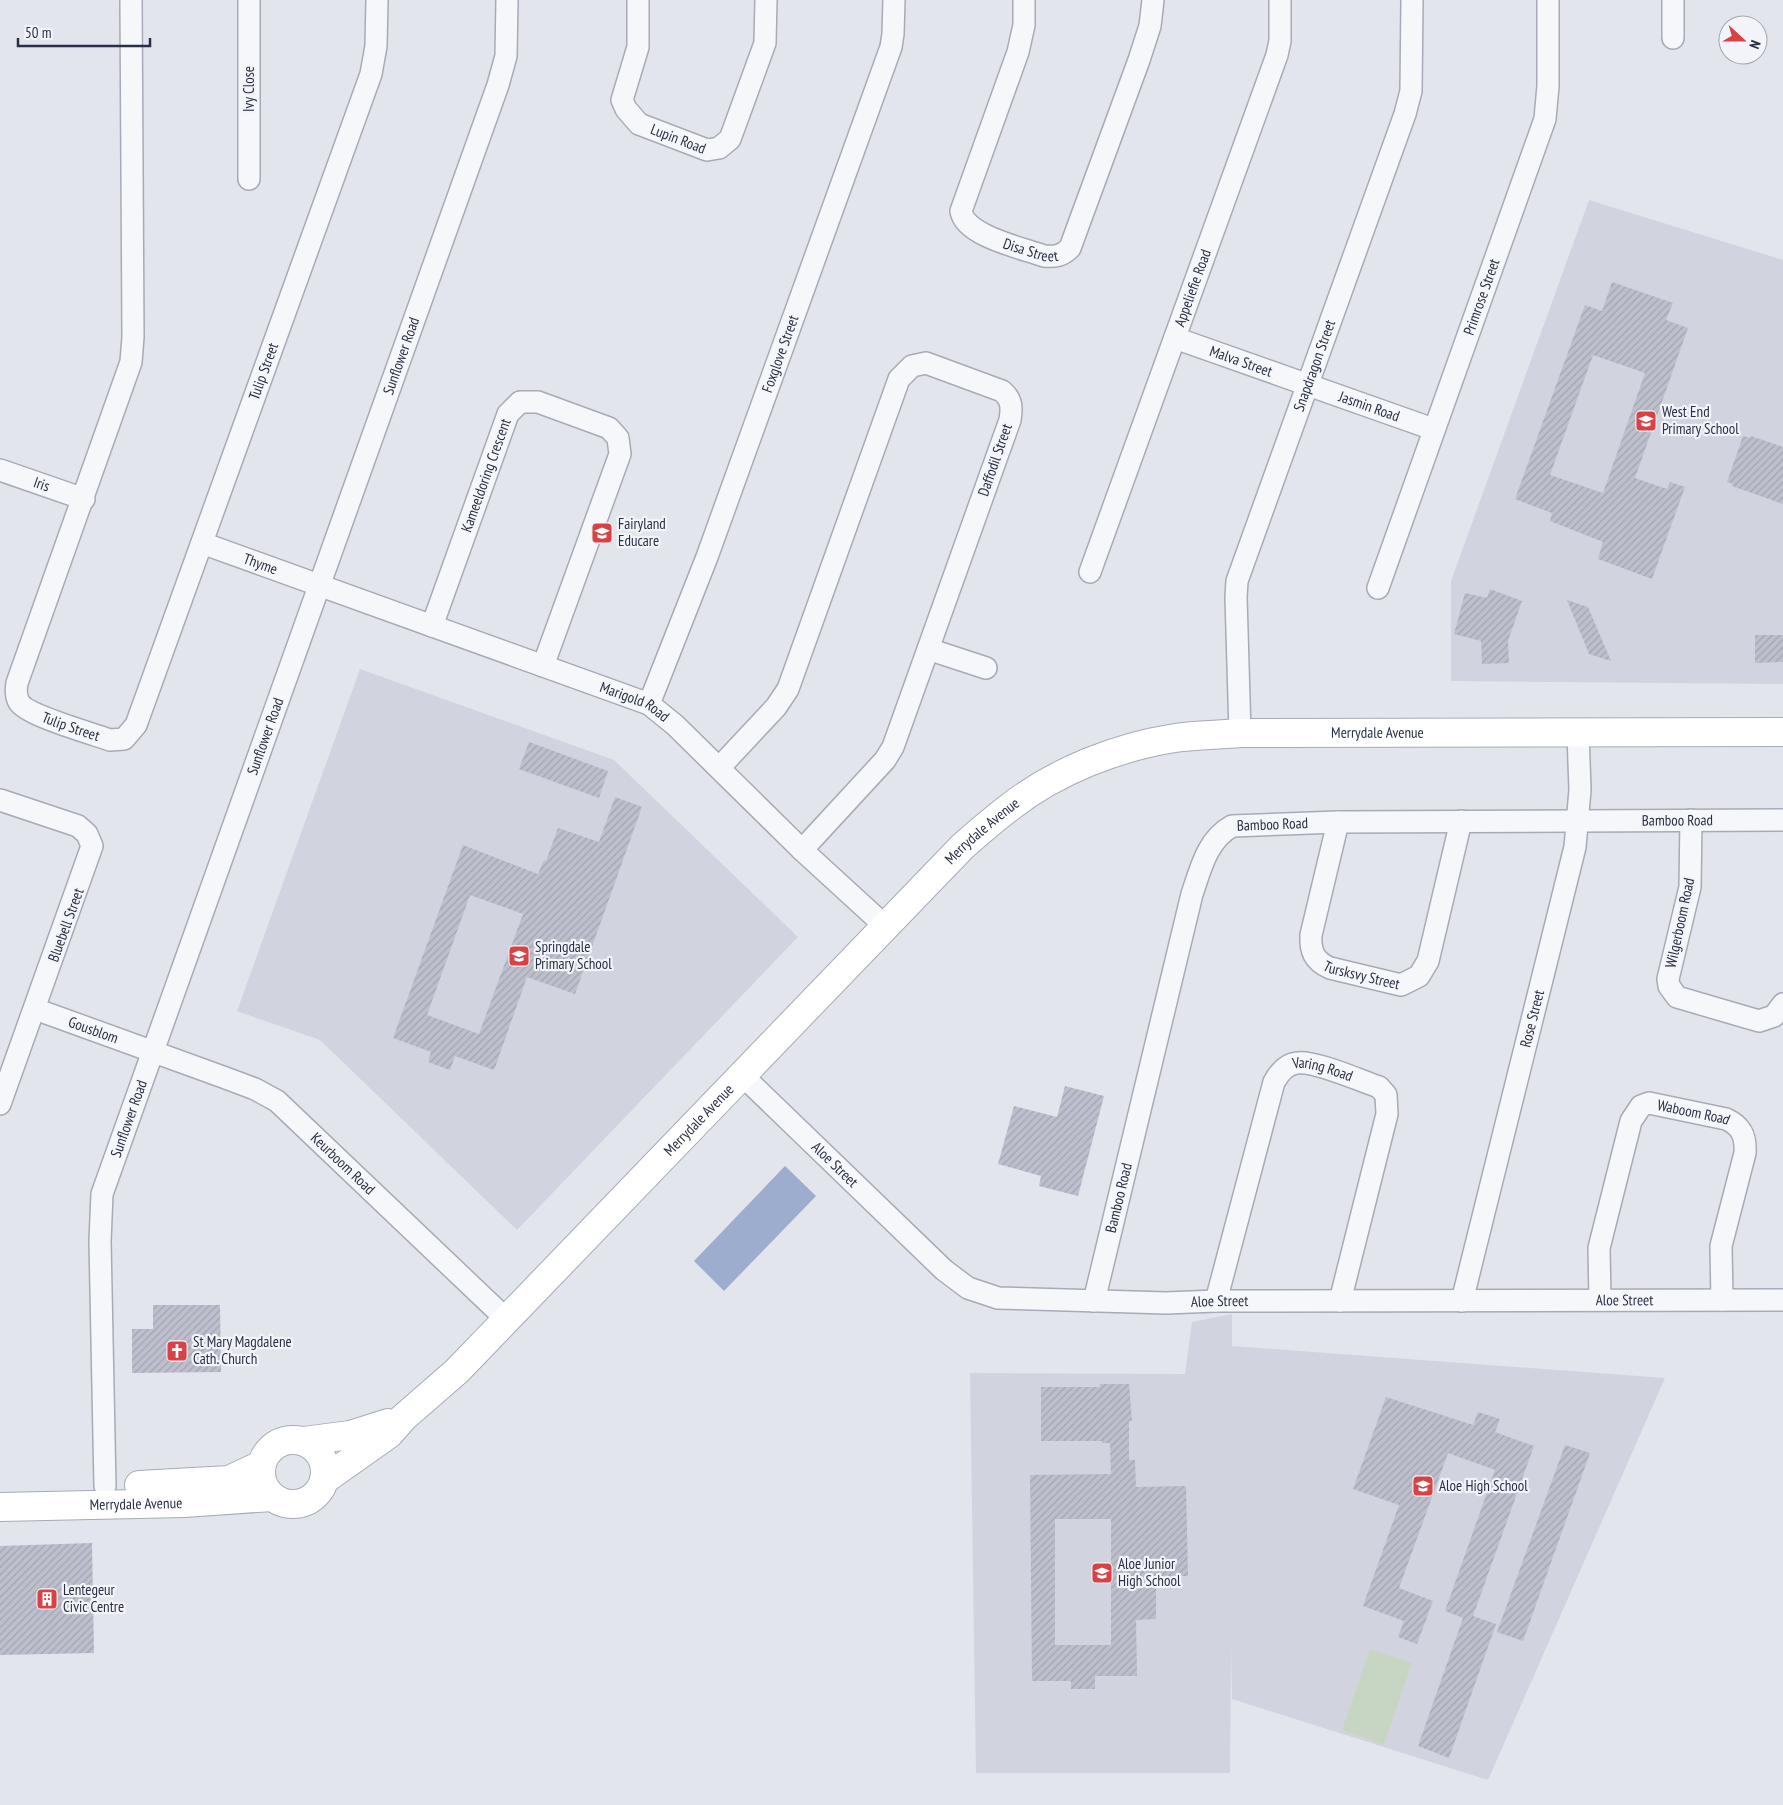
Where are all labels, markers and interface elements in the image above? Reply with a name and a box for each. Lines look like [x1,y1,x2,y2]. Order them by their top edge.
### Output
scale bar [18,15,150,47]
north arrow [1718,15,1768,65]
text: 50 m [25,23,51,42]
text: N [1745,38,1765,51]
street label: Ivy Close [239,66,258,112]
street label: Lupin Road [648,119,709,158]
street label: Disa Street [1001,233,1059,265]
street label: Appeliefie Road [1170,247,1215,329]
street label: Primrose Street [1459,256,1504,337]
street label: Foxglove Street [757,312,802,395]
street label: Sunflower Road [378,315,423,397]
street label: Snapdragon Street [1289,317,1339,414]
street label: Tulip Street [244,340,282,402]
street label: Malva Street [1207,341,1275,381]
street label: Jasmin Road [1336,386,1402,426]
place label: West End Primary School [1662,402,1739,438]
school or university icon: West End Primary School [1634,409,1658,433]
street label: Kameeldoring Crescent [456,416,515,535]
street label: Daffodil Street [973,421,1016,499]
street label: Iris [31,472,52,495]
place label: Fairyland Educare [618,514,666,550]
school or university icon: Fairyland Educare [590,521,614,545]
street label: Thyme [241,549,280,578]
street label: Marigold Road [598,677,673,726]
street label: Sunflower Road [242,695,287,777]
street label: Tulip Street [39,707,102,745]
street label: Merrydale Avenue [1331,723,1424,742]
street label: Merrydale Avenue [941,793,1023,868]
street label: Bamboo Road [1642,810,1713,830]
street label: Bamboo Road [1236,813,1308,835]
street label: Wilgerboom Road [1661,876,1698,970]
street label: Bluebell Street [43,885,88,964]
place label: Springdale Primary School [535,937,612,973]
school or university icon: Springdale Primary School [507,944,531,968]
street label: Tursksvy Street [1320,956,1402,993]
street label: Rose Street [1515,988,1548,1049]
street label: Gousblom [66,1012,121,1047]
street label: Varing Road [1290,1053,1356,1085]
street label: Sunflower Road [106,1077,151,1160]
street label: Merrydale Avenue [660,1080,737,1160]
street label: Waboom Road [1656,1095,1733,1129]
street label: Keurboom Road [307,1128,379,1198]
street label: Aloe Street [808,1137,862,1191]
street label: Bamboo Road [1101,1161,1136,1235]
street label: Aloe Street [1596,1290,1653,1309]
street label: Aloe Street [1190,1291,1248,1311]
place label: St Mary Magdalene Cath. Church [193,1332,292,1368]
church icon: St Mary Magdalene Cath. Church [165,1339,189,1363]
school or university icon: Aloe High School [1411,1474,1435,1498]
place label: Aloe High School [1439,1476,1528,1495]
street label: Merrydale Avenue [89,1493,182,1514]
place label: Aloe Junior High School [1118,1554,1181,1590]
school or university icon: Aloe Junior High School [1090,1561,1114,1585]
place label: Lentegeur Civic Centre [63,1580,124,1616]
building icon: Lentegeur Civic Centre [35,1587,59,1611]

